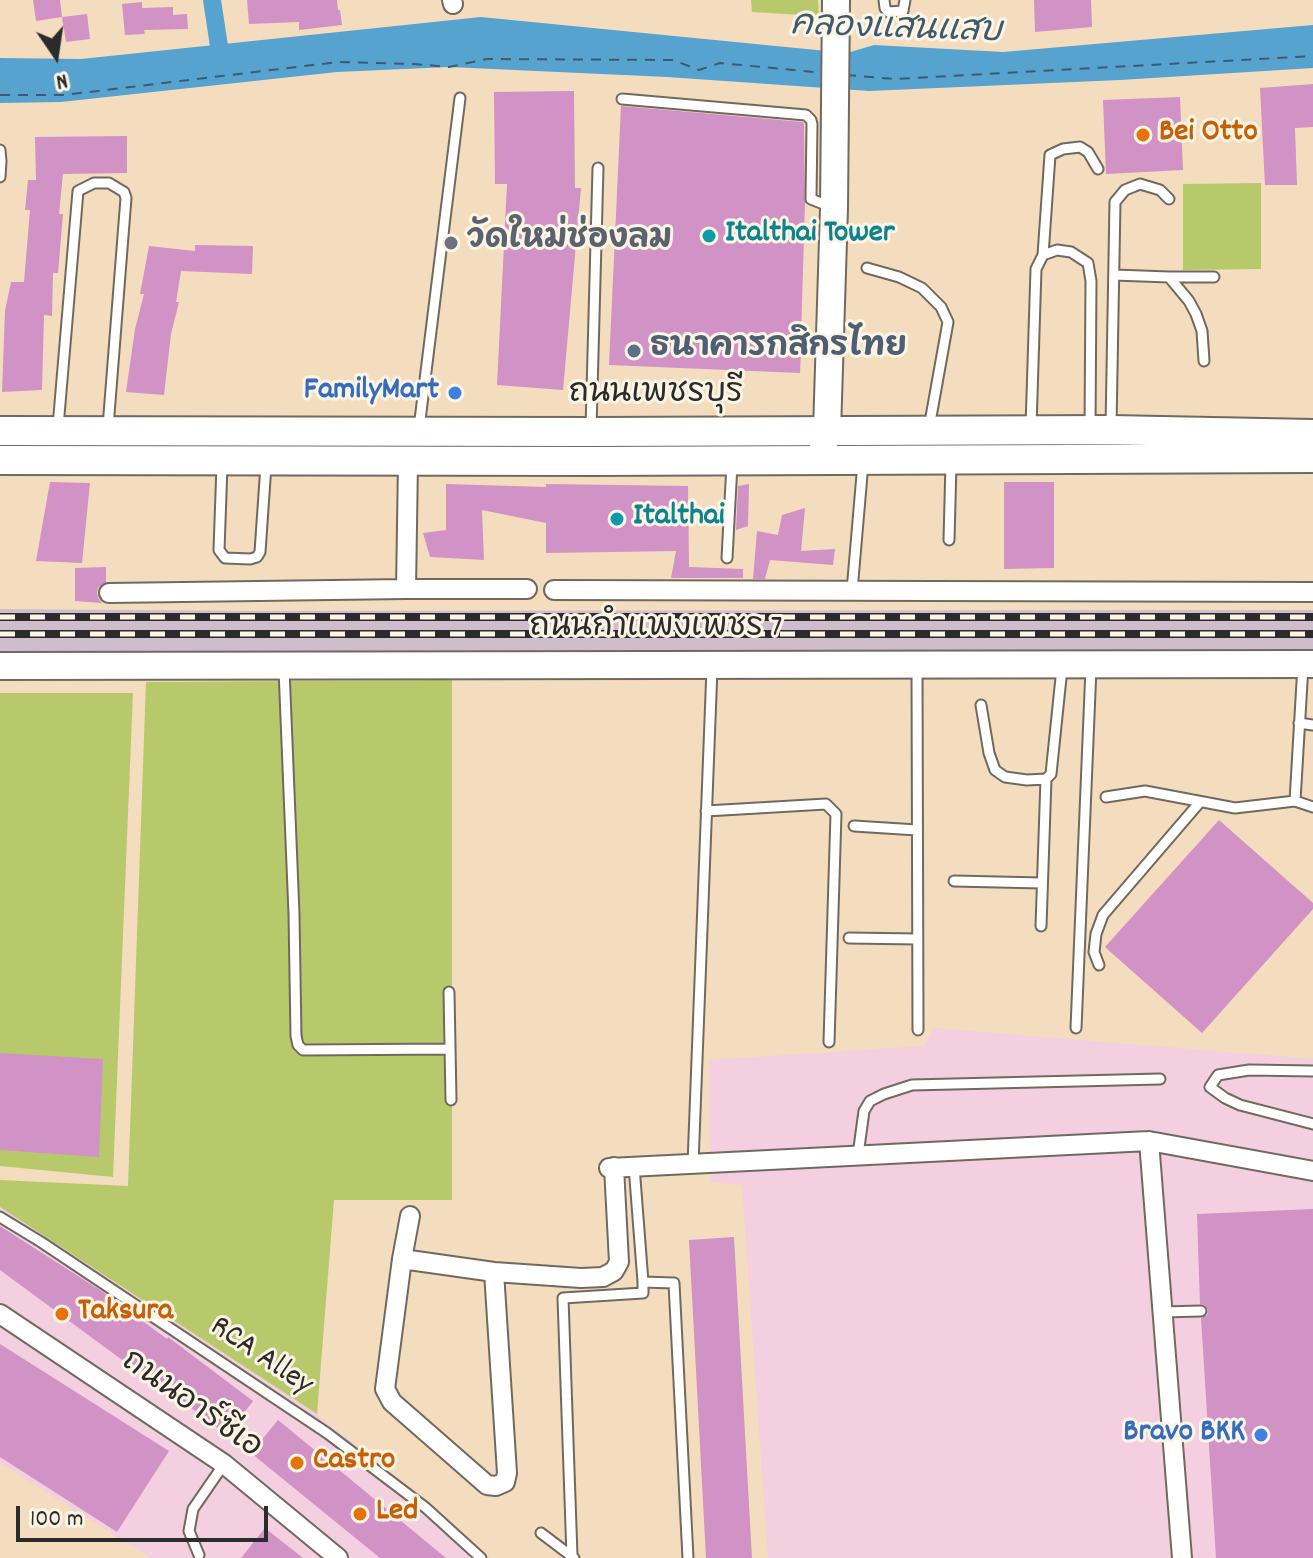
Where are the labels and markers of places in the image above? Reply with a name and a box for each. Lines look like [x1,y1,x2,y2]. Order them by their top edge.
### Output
place label: Bei Otto [1159,116,1258,154]
marker: Bei Otto [1134,126,1152,144]
place label: Italthai Tower [725,217,895,255]
place label: วัดใหม่ช่องลม [467,224,672,262]
marker: Italthai Tower [700,227,718,245]
marker: วัดใหม่ช่องลม [442,234,460,252]
place label: ธนาคารกสิกรไทย [650,332,907,370]
marker: ธนาคารกสิกรไทย [625,342,643,360]
place label: FamilyMart [304,374,439,412]
marker: FamilyMart [446,384,464,402]
place label: Italthai [633,500,725,538]
marker: Italthai [608,510,626,528]
place label: Taksura [78,1295,173,1333]
marker: Taksura [53,1305,71,1323]
place label: Bravo BKK [1123,1416,1245,1454]
marker: Bravo BKK [1252,1426,1270,1444]
place label: Castro [313,1444,395,1482]
marker: Castro [288,1454,306,1472]
place label: Led [376,1495,418,1533]
marker: Led [351,1505,369,1523]

